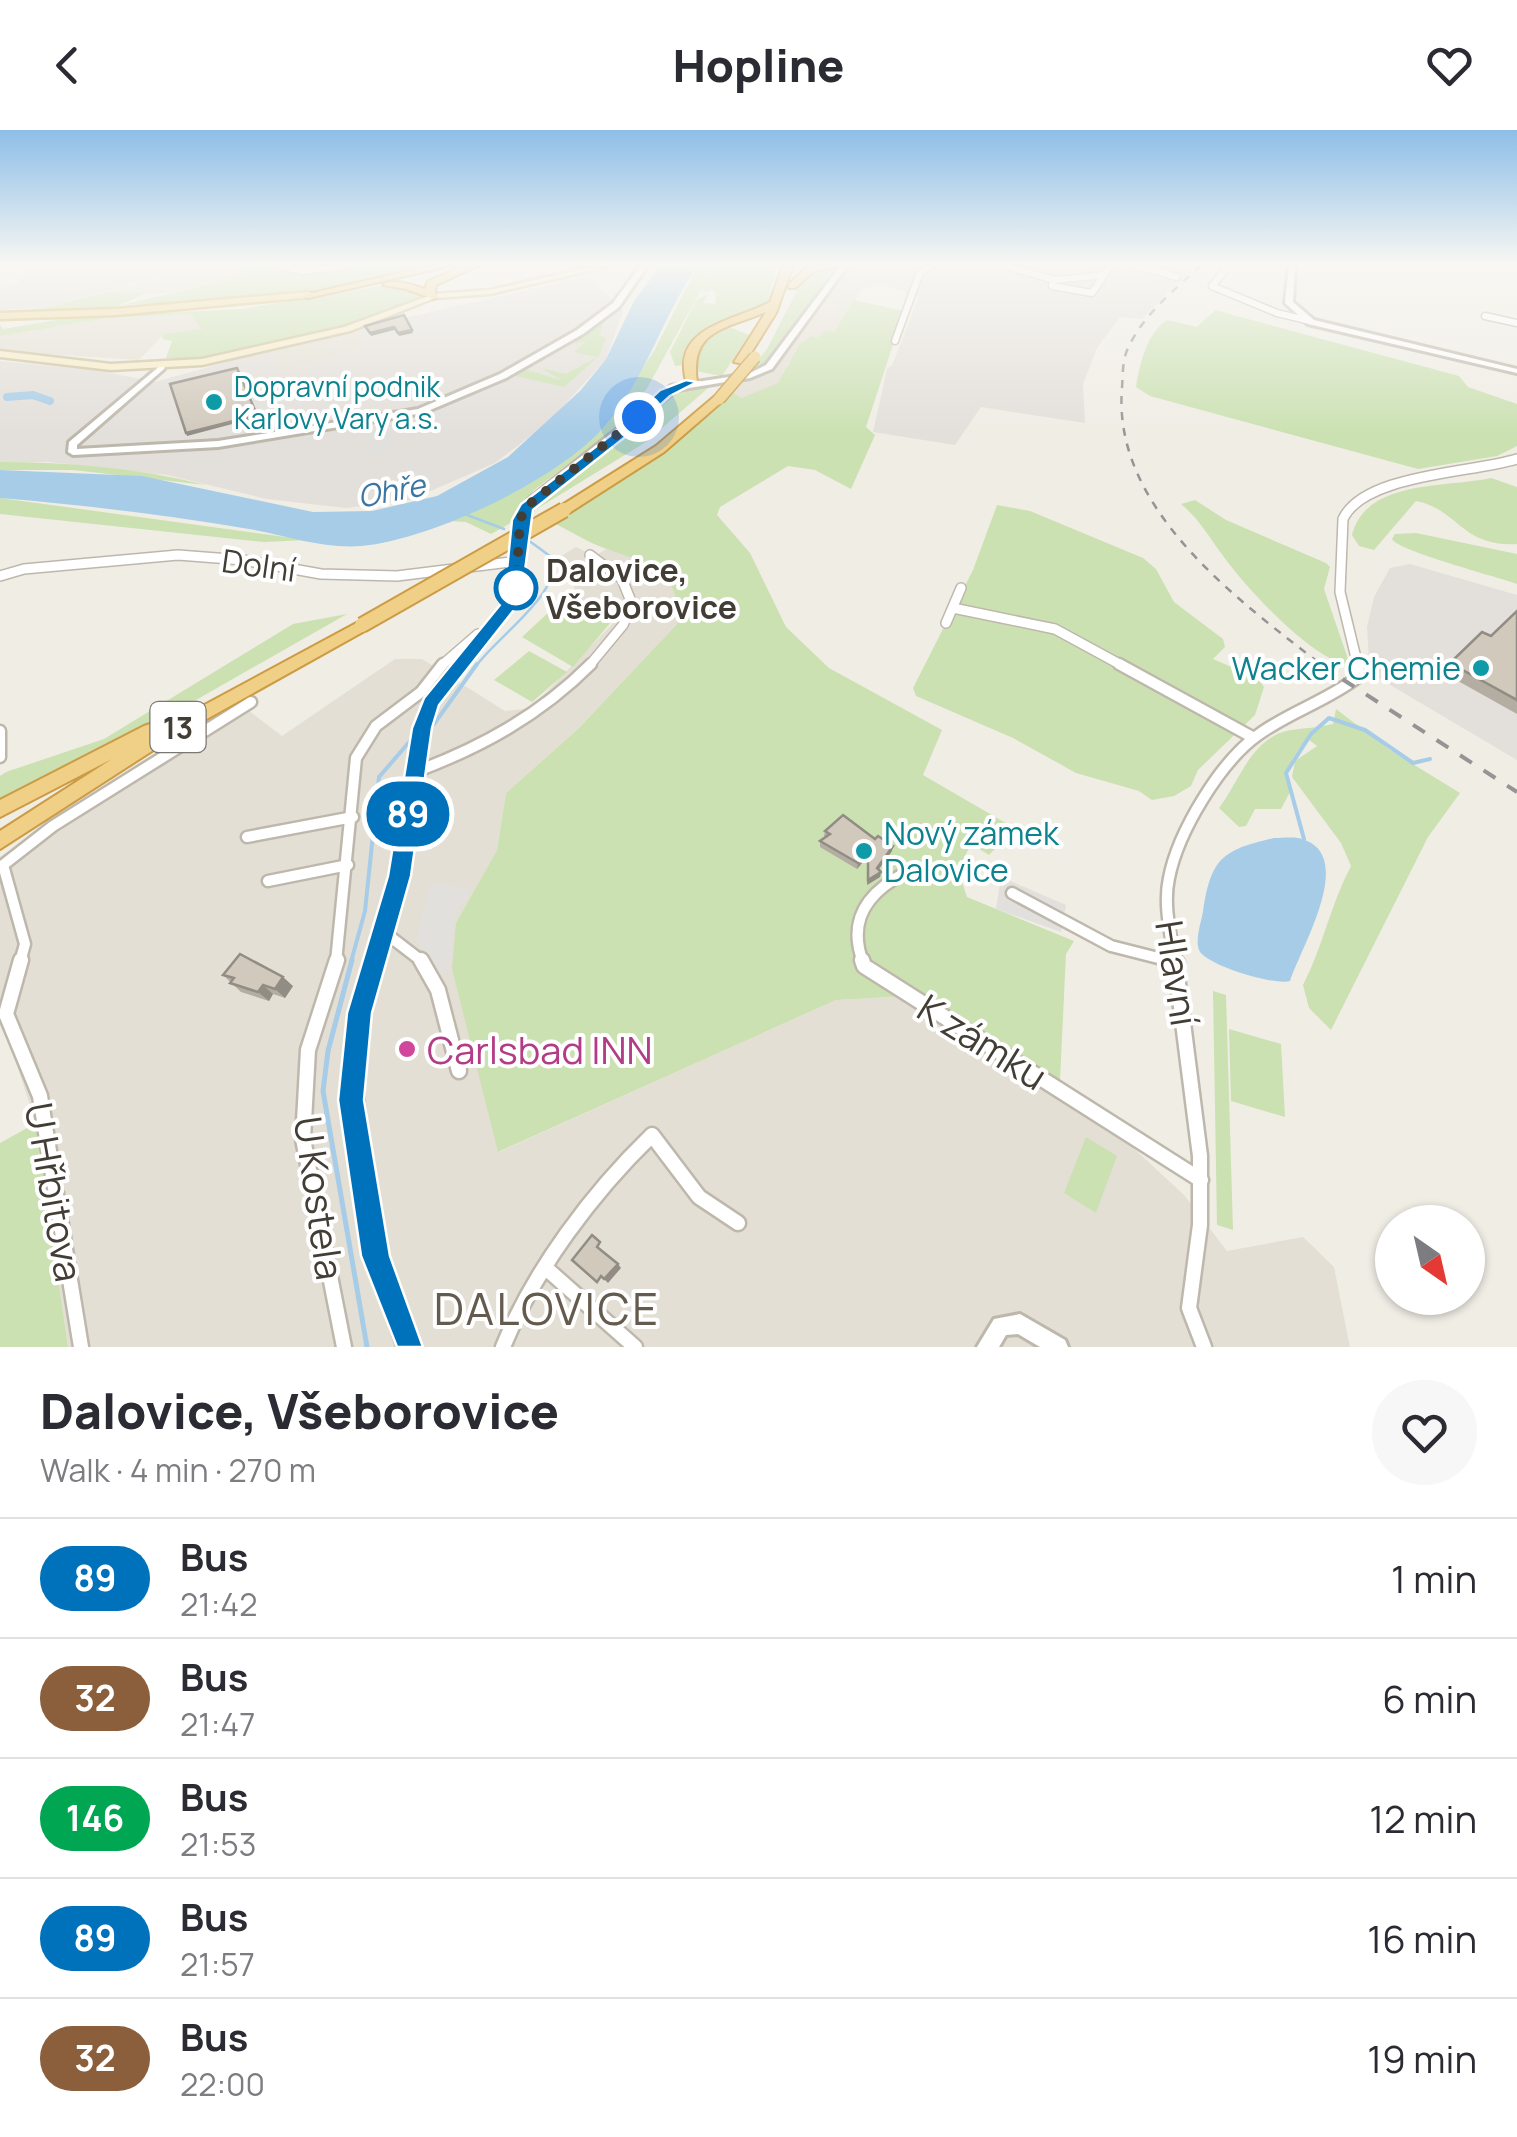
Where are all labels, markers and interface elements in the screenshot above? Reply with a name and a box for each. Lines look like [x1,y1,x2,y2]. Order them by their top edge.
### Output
text: Hopline [673,34,844,96]
icon: back [40,38,95,93]
icon: heart [1422,38,1477,93]
place label: Dopravní podnik Karlovy Vary a.s. [234,367,441,437]
marker: Dopravní podnik Karlovy Vary a.s. [203,391,225,413]
your location [614,392,664,442]
water label: Ohře [354,463,430,517]
street label: Dolní [219,538,299,592]
place label: Dalovice, Všeborovice [546,548,737,629]
marker: Dalovice, Všeborovice [495,567,537,609]
place label: Wacker Chemie [1231,646,1461,690]
marker: Wacker Chemie [1470,657,1492,679]
road number: 13 [150,702,206,752]
line badge: 89 [363,782,453,846]
text: 89 [386,790,430,838]
place label: Nový zámek Dalovice [884,811,1060,892]
marker: Nový zámek Dalovice [853,840,875,862]
street label: Hlavní [1144,917,1212,1029]
street label: K zámku [909,981,1057,1101]
place label: Carlsbad INN [427,1023,652,1075]
marker: Carlsbad INN [396,1038,418,1060]
street label: U Hřbitova [14,1098,96,1286]
street label: U Kostela [283,1113,357,1283]
north arrow [1375,1205,1485,1315]
map controls [1375,1205,1485,1315]
district label: DALOVICE [434,1277,660,1339]
text: Dalovice, Všeborovice [40,1378,559,1443]
button: heart [1372,1380,1477,1485]
text: Walk · 4 min · 270 m [40,1448,316,1492]
text: Bus [180,1530,248,1582]
text: 1 min [1391,1552,1477,1604]
text: 89 [73,1554,117,1602]
text: 21:42 [180,1582,257,1626]
text: Bus [180,1650,248,1702]
text: 6 min [1382,1672,1477,1724]
text: 32 [74,1674,116,1722]
text: 21:47 [180,1702,255,1746]
text: Bus [180,1770,248,1822]
text: 12 min [1369,1792,1477,1844]
text: 146 [66,1794,124,1842]
text: 21:53 [180,1822,256,1866]
text: Bus [180,1890,248,1942]
text: 16 min [1367,1912,1477,1964]
text: 89 [73,1914,117,1962]
text: 21:57 [180,1942,255,1986]
text: Bus [180,2010,248,2062]
text: 19 min [1367,2032,1477,2084]
text: 32 [74,2034,116,2082]
text: 22:00 [180,2062,265,2106]

